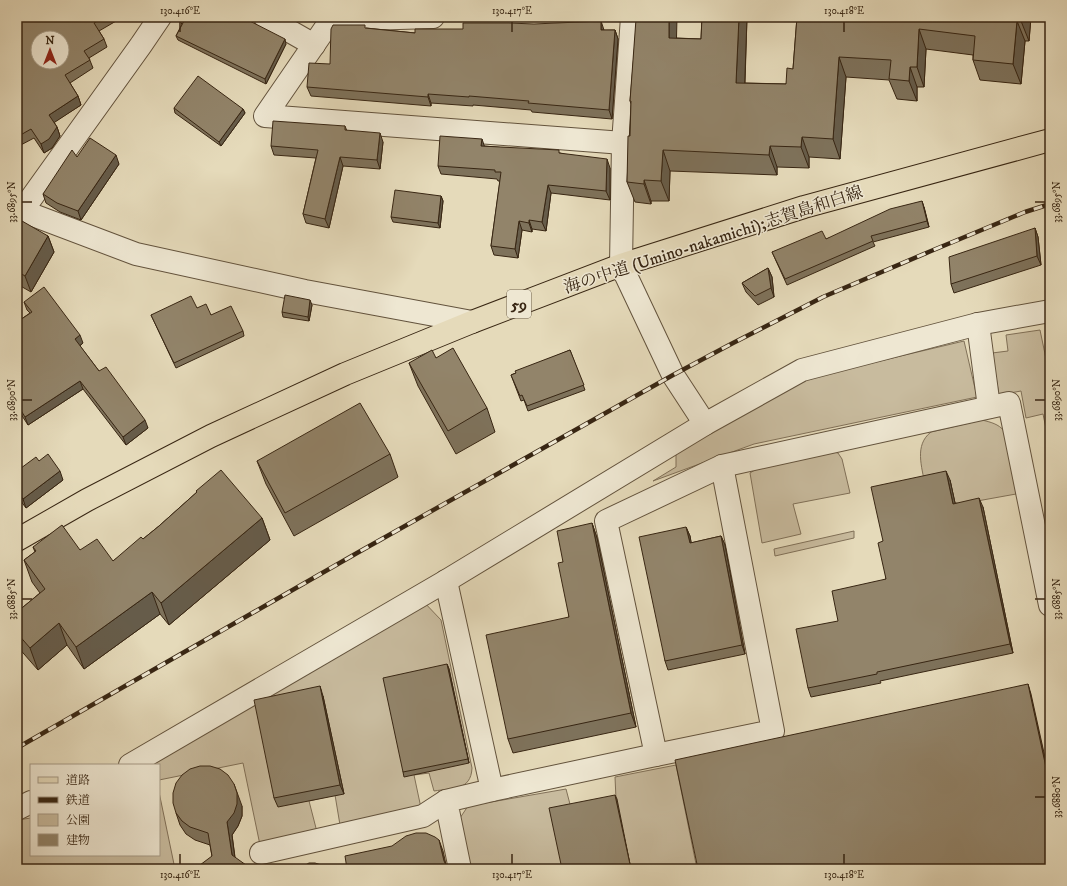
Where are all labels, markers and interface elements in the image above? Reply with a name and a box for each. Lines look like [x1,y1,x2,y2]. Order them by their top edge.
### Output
text: 130.416°E [160,5,200,17]
text: 130.417°E [492,5,532,17]
text: 130.418°E [824,5,864,17]
north arrow [30,30,70,70]
text: N [45,34,55,48]
text: 33.6895°N [6,181,18,223]
street label: 海の中道 (Umino-nakamichi);志賀島和白線 [561,181,866,299]
text: 33.6895°N [1051,181,1063,223]
road number: 59 [507,290,531,318]
text: 33.6890°N [6,379,18,421]
text: 33.6890°N [1051,379,1063,421]
text: 33.6885°N [6,578,18,620]
text: 33.6885°N [1051,578,1063,620]
legend [30,764,160,856]
text: 道路 [66,773,90,788]
text: 33.6880°N [1051,776,1063,818]
text: 鉄道 [65,793,90,808]
text: 公園 [66,813,90,828]
text: 建物 [66,833,90,848]
text: 130.416°E [160,869,200,881]
text: 130.417°E [492,869,532,881]
text: 130.418°E [824,869,864,881]

